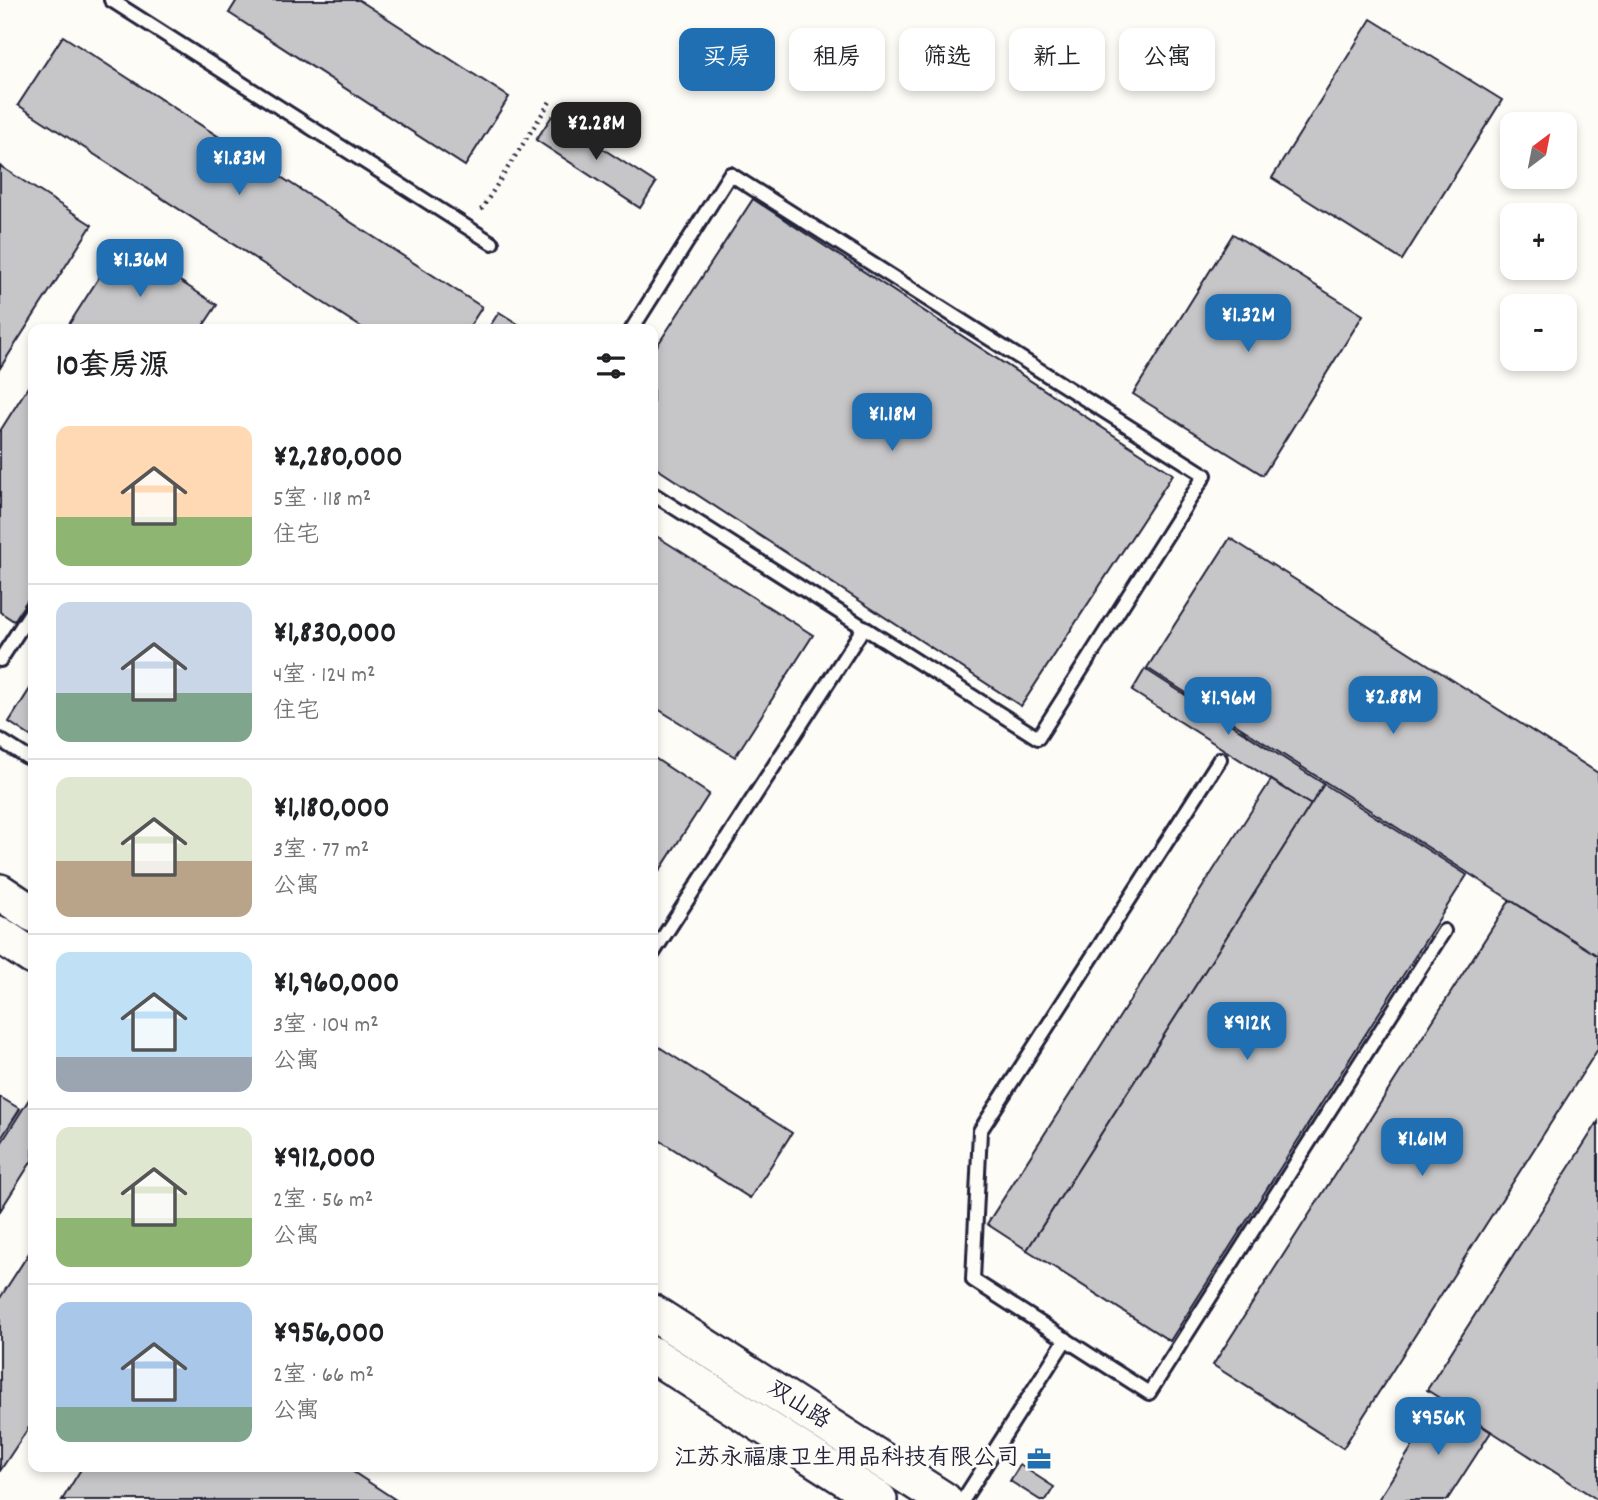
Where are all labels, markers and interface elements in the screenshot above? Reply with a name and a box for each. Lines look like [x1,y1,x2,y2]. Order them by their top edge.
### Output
chip: 买房 [679,28,775,91]
chip: 租房 [789,28,885,91]
chip: 筛选 [899,28,995,91]
chip: 新上 [1009,28,1105,91]
chip: 公寓 [1119,28,1215,91]
pin: ¥2.28M [539,102,653,162]
text: ¥2.28M [567,108,625,141]
north arrow [1500,112,1577,189]
map controls [1500,112,1577,371]
pin: ¥1.83M [182,138,296,197]
text: ¥1.83M [213,143,265,176]
button: + [1500,203,1577,280]
pin: ¥1.36M [83,240,197,299]
text: ¥1.36M [113,245,167,278]
pin: ¥1.32M [1191,294,1305,354]
button: − [1500,294,1577,371]
text: ¥1.32M [1221,300,1275,333]
text: 10套房源 [56,347,169,390]
icon: filters [592,347,630,385]
pin: ¥1.18M [835,393,949,453]
text: ¥1.18M [868,399,916,432]
text: ¥2,280,000 [273,438,403,481]
icon: home [112,454,196,538]
text: 5室 · 118 m² [273,484,371,517]
text: 住宅 [273,520,319,553]
text: ¥1,830,000 [273,614,396,657]
icon: home [112,630,196,714]
text: 4室 · 124 m² [273,660,375,693]
pin: ¥2.88M [1336,676,1450,736]
pin: ¥1.96M [1171,678,1285,737]
text: ¥2.88M [1365,682,1421,715]
text: ¥1.96M [1200,683,1256,716]
text: 住宅 [273,696,319,729]
text: ¥1,180,000 [273,789,390,832]
icon: home [112,805,196,889]
text: 3室 · 77 m² [273,835,369,868]
text: 公寓 [273,871,319,904]
text: ¥1,960,000 [273,964,399,1007]
icon: home [112,980,196,1064]
pin: ¥912K [1198,1002,1296,1062]
text: ¥912K [1223,1008,1271,1041]
text: 3室 · 104 m² [273,1010,379,1043]
text: 公寓 [273,1046,319,1079]
pin: ¥1.61M [1365,1118,1479,1178]
text: ¥1.61M [1397,1124,1447,1157]
text: ¥912,000 [273,1139,376,1182]
icon: home [112,1155,196,1239]
text: 2室 · 56 m² [273,1185,373,1218]
text: 公寓 [273,1221,319,1254]
text: ¥956,000 [273,1314,385,1357]
icon: home [112,1330,196,1414]
text: 2室 · 66 m² [273,1360,374,1393]
street label: 双山路 [760,1373,836,1439]
text: 公寓 [273,1396,319,1429]
pin: ¥956K [1389,1398,1487,1457]
text: ¥956K [1411,1403,1465,1436]
place label: 江苏永福康卫生用品科技有限公司 [674,1443,1019,1476]
office icon: 江苏永福康卫生用品科技有限公司 [1025,1445,1053,1473]

